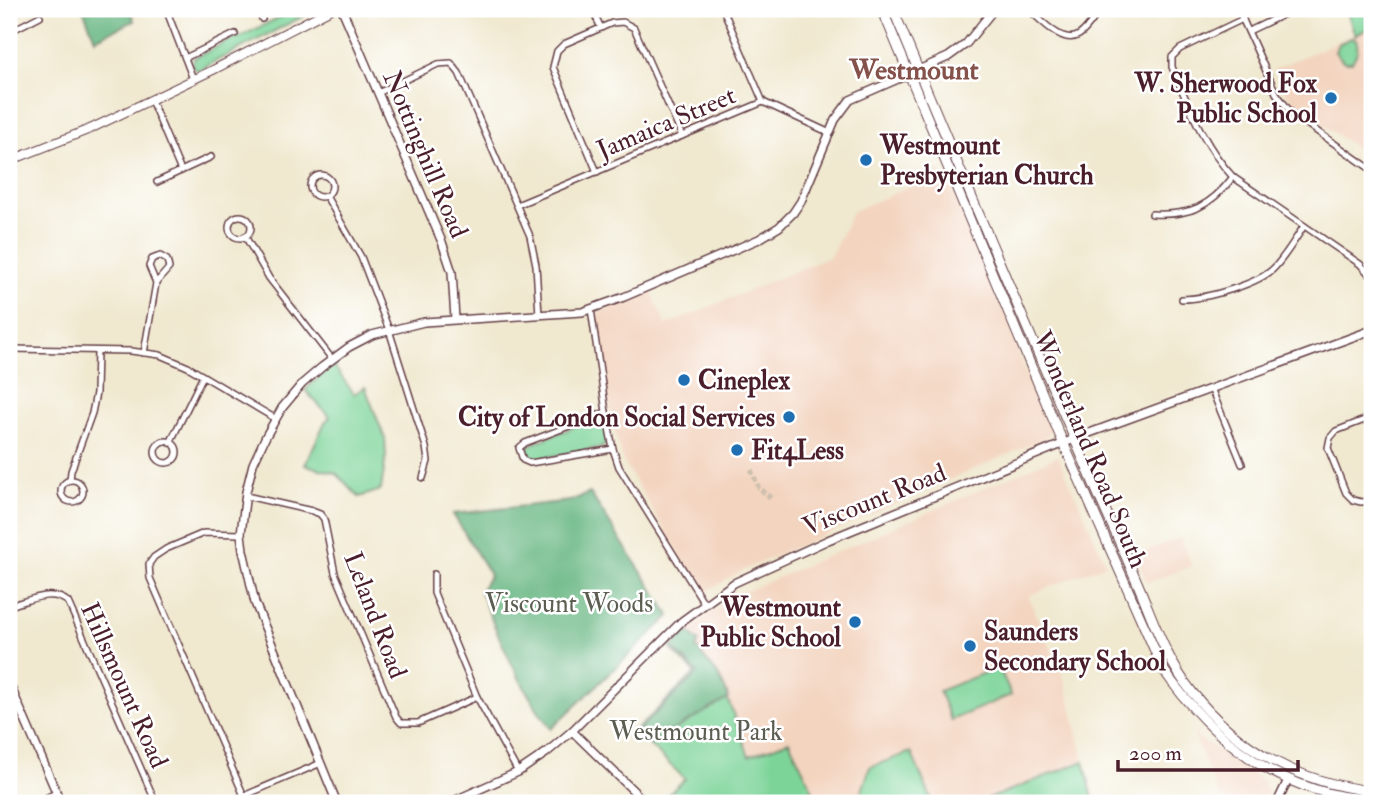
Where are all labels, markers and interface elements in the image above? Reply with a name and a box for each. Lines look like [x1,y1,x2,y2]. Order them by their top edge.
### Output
district label: Westmount [848,53,979,88]
street label: Nottinghill Road [375,66,475,243]
place label: W. Sherwood Fox Public School [1134,68,1317,130]
street label: Jamaica Street [591,79,741,167]
marker: W. Sherwood Fox Public School [1323,90,1339,106]
place label: Westmount Presbyterian Church [879,130,1094,193]
marker: Westmount Presbyterian Church [858,152,874,168]
street label: Wonderland Road South [1025,325,1155,573]
place label: Cineplex [698,365,790,398]
marker: Cineplex [676,372,692,388]
place label: City of London Social Services [458,402,775,435]
marker: City of London Social Services [781,409,797,425]
place label: Fit4Less [751,435,844,467]
marker: Fit4Less [729,442,745,458]
street label: Viscount Road [798,457,951,543]
street label: Leland Road [336,548,414,683]
park label: Viscount Woods [485,588,653,620]
place label: Westmount Public School [700,592,842,654]
street label: Hillsmount Road [73,598,175,773]
marker: Westmount Public School [847,614,863,630]
place label: Saunders Secondary School [984,616,1166,679]
marker: Saunders Secondary School [962,638,978,654]
park label: Westmount Park [609,716,783,748]
scale bar [1118,728,1299,772]
text: 200 m [1129,740,1182,767]

